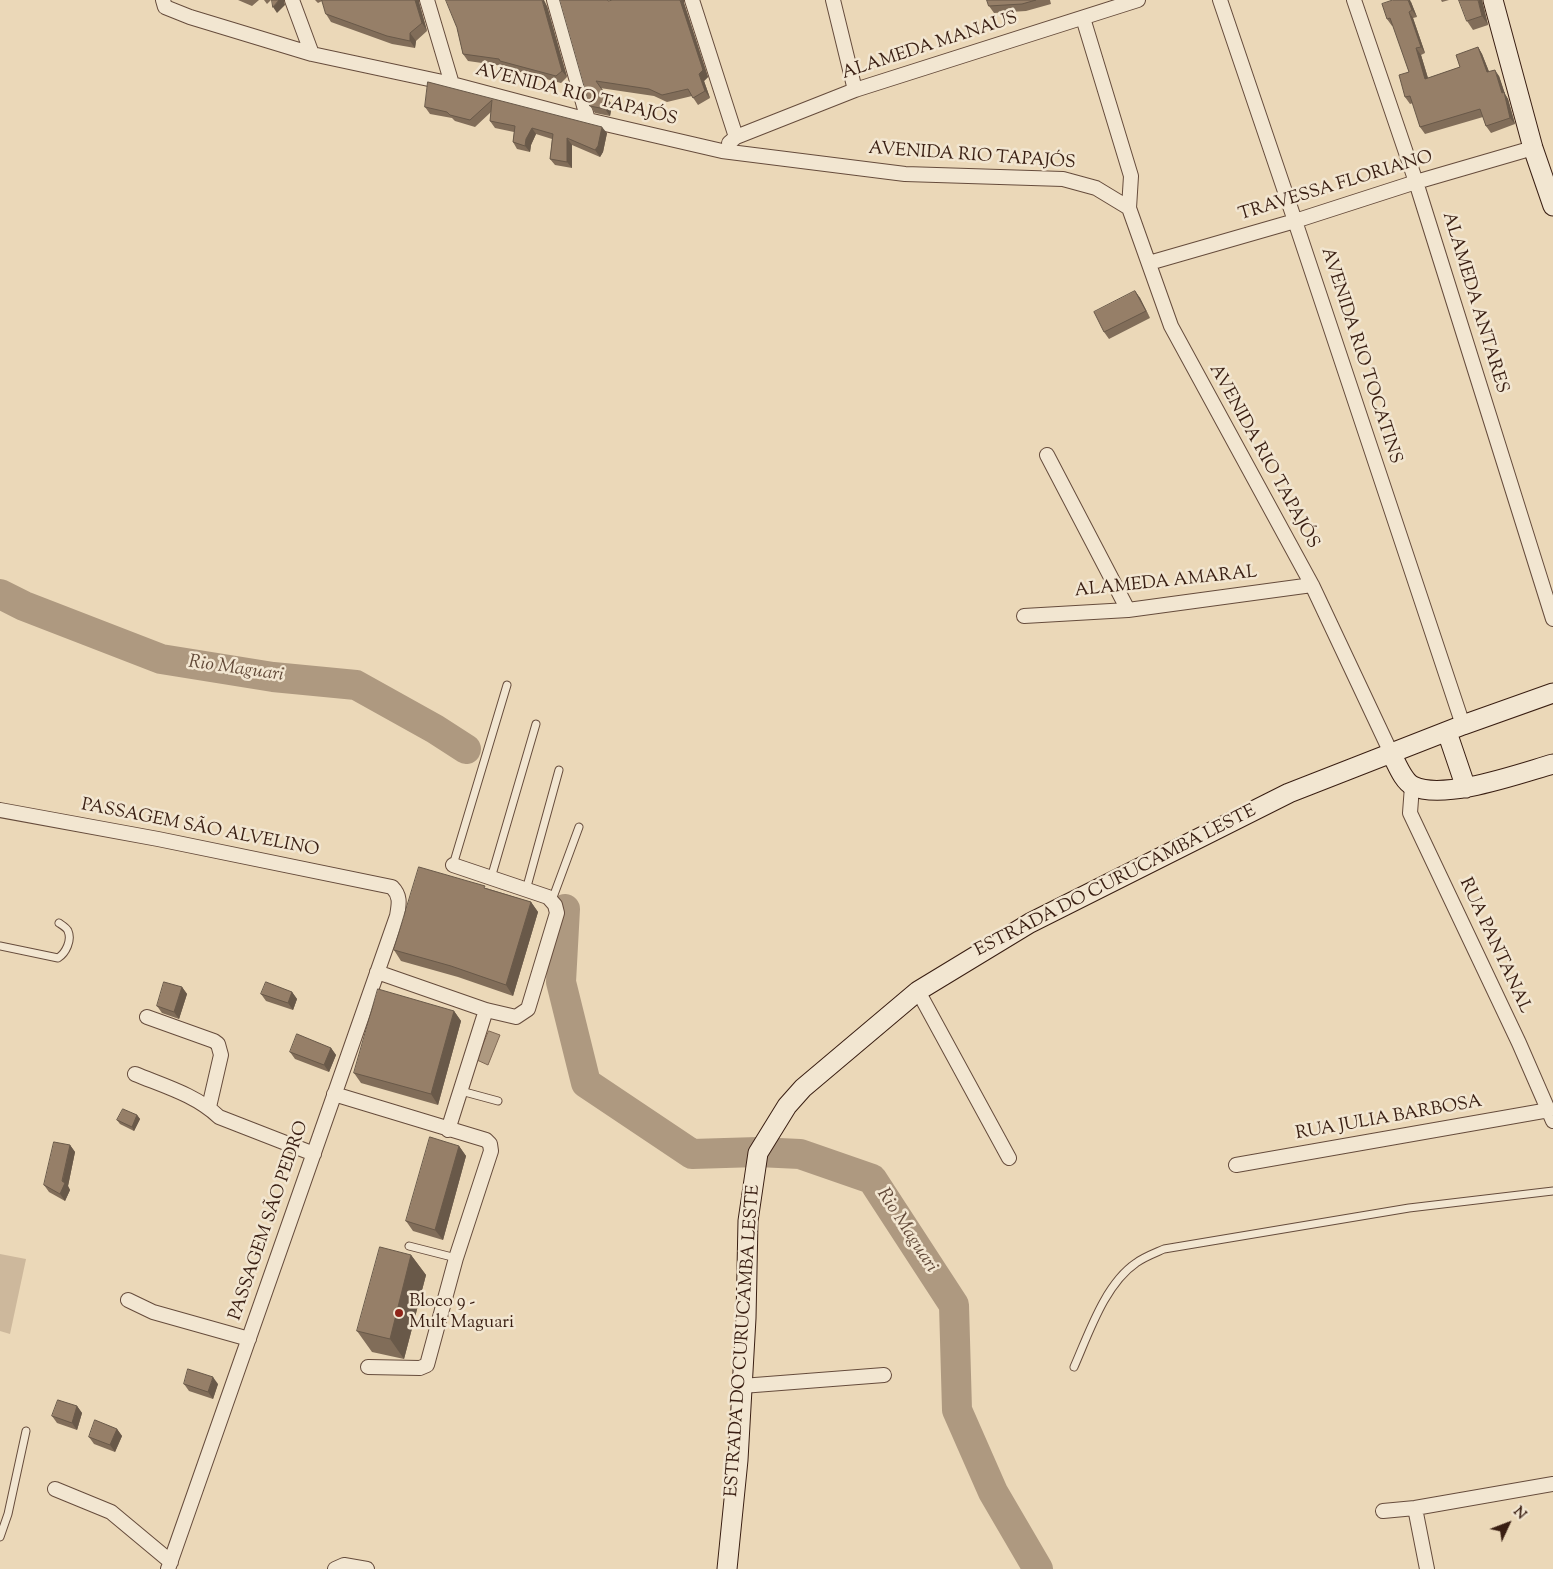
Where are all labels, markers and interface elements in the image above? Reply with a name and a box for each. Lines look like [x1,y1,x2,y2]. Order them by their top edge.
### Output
street label: ALAMEDA MANAUS [839,8,1021,86]
street label: AVENIDA RIO TAPAJÓS [473,60,679,132]
street label: AVENIDA RIO TAPAJÓS [868,139,1076,175]
street label: TRAVESSA FLORIANO [1236,147,1436,227]
street label: ALAMEDA ANTARES [1436,210,1512,396]
street label: AVENIDA RIO TOCATINS [1315,245,1405,467]
street label: AVENIDA RIO TAPAJÓS [1203,361,1323,553]
street label: ALAMEDA AMARAL [1074,563,1258,603]
water label: Rio Maguari [187,652,285,688]
street label: PASSAGEM SÃO ALVELINO [79,795,321,863]
street label: ESTRADA DO CURUCAMBA LESTE [972,801,1260,963]
street label: RUA PANTANAL [1453,875,1535,1017]
street label: RUA JULIA BARBOSA [1294,1092,1484,1146]
street label: PASSAGEM SÃO PEDRO [226,1118,314,1324]
street label: ESTRADA DO CURUCAMBA LESTE [722,1184,766,1498]
water label: Rio Maguari [870,1185,942,1277]
place label: Bloco 9 - Mult Maguari [409,1292,514,1335]
marker: Bloco 9 - Mult Maguari [393,1307,405,1319]
north arrow [1483,1499,1533,1549]
text: N [1508,1503,1530,1525]

